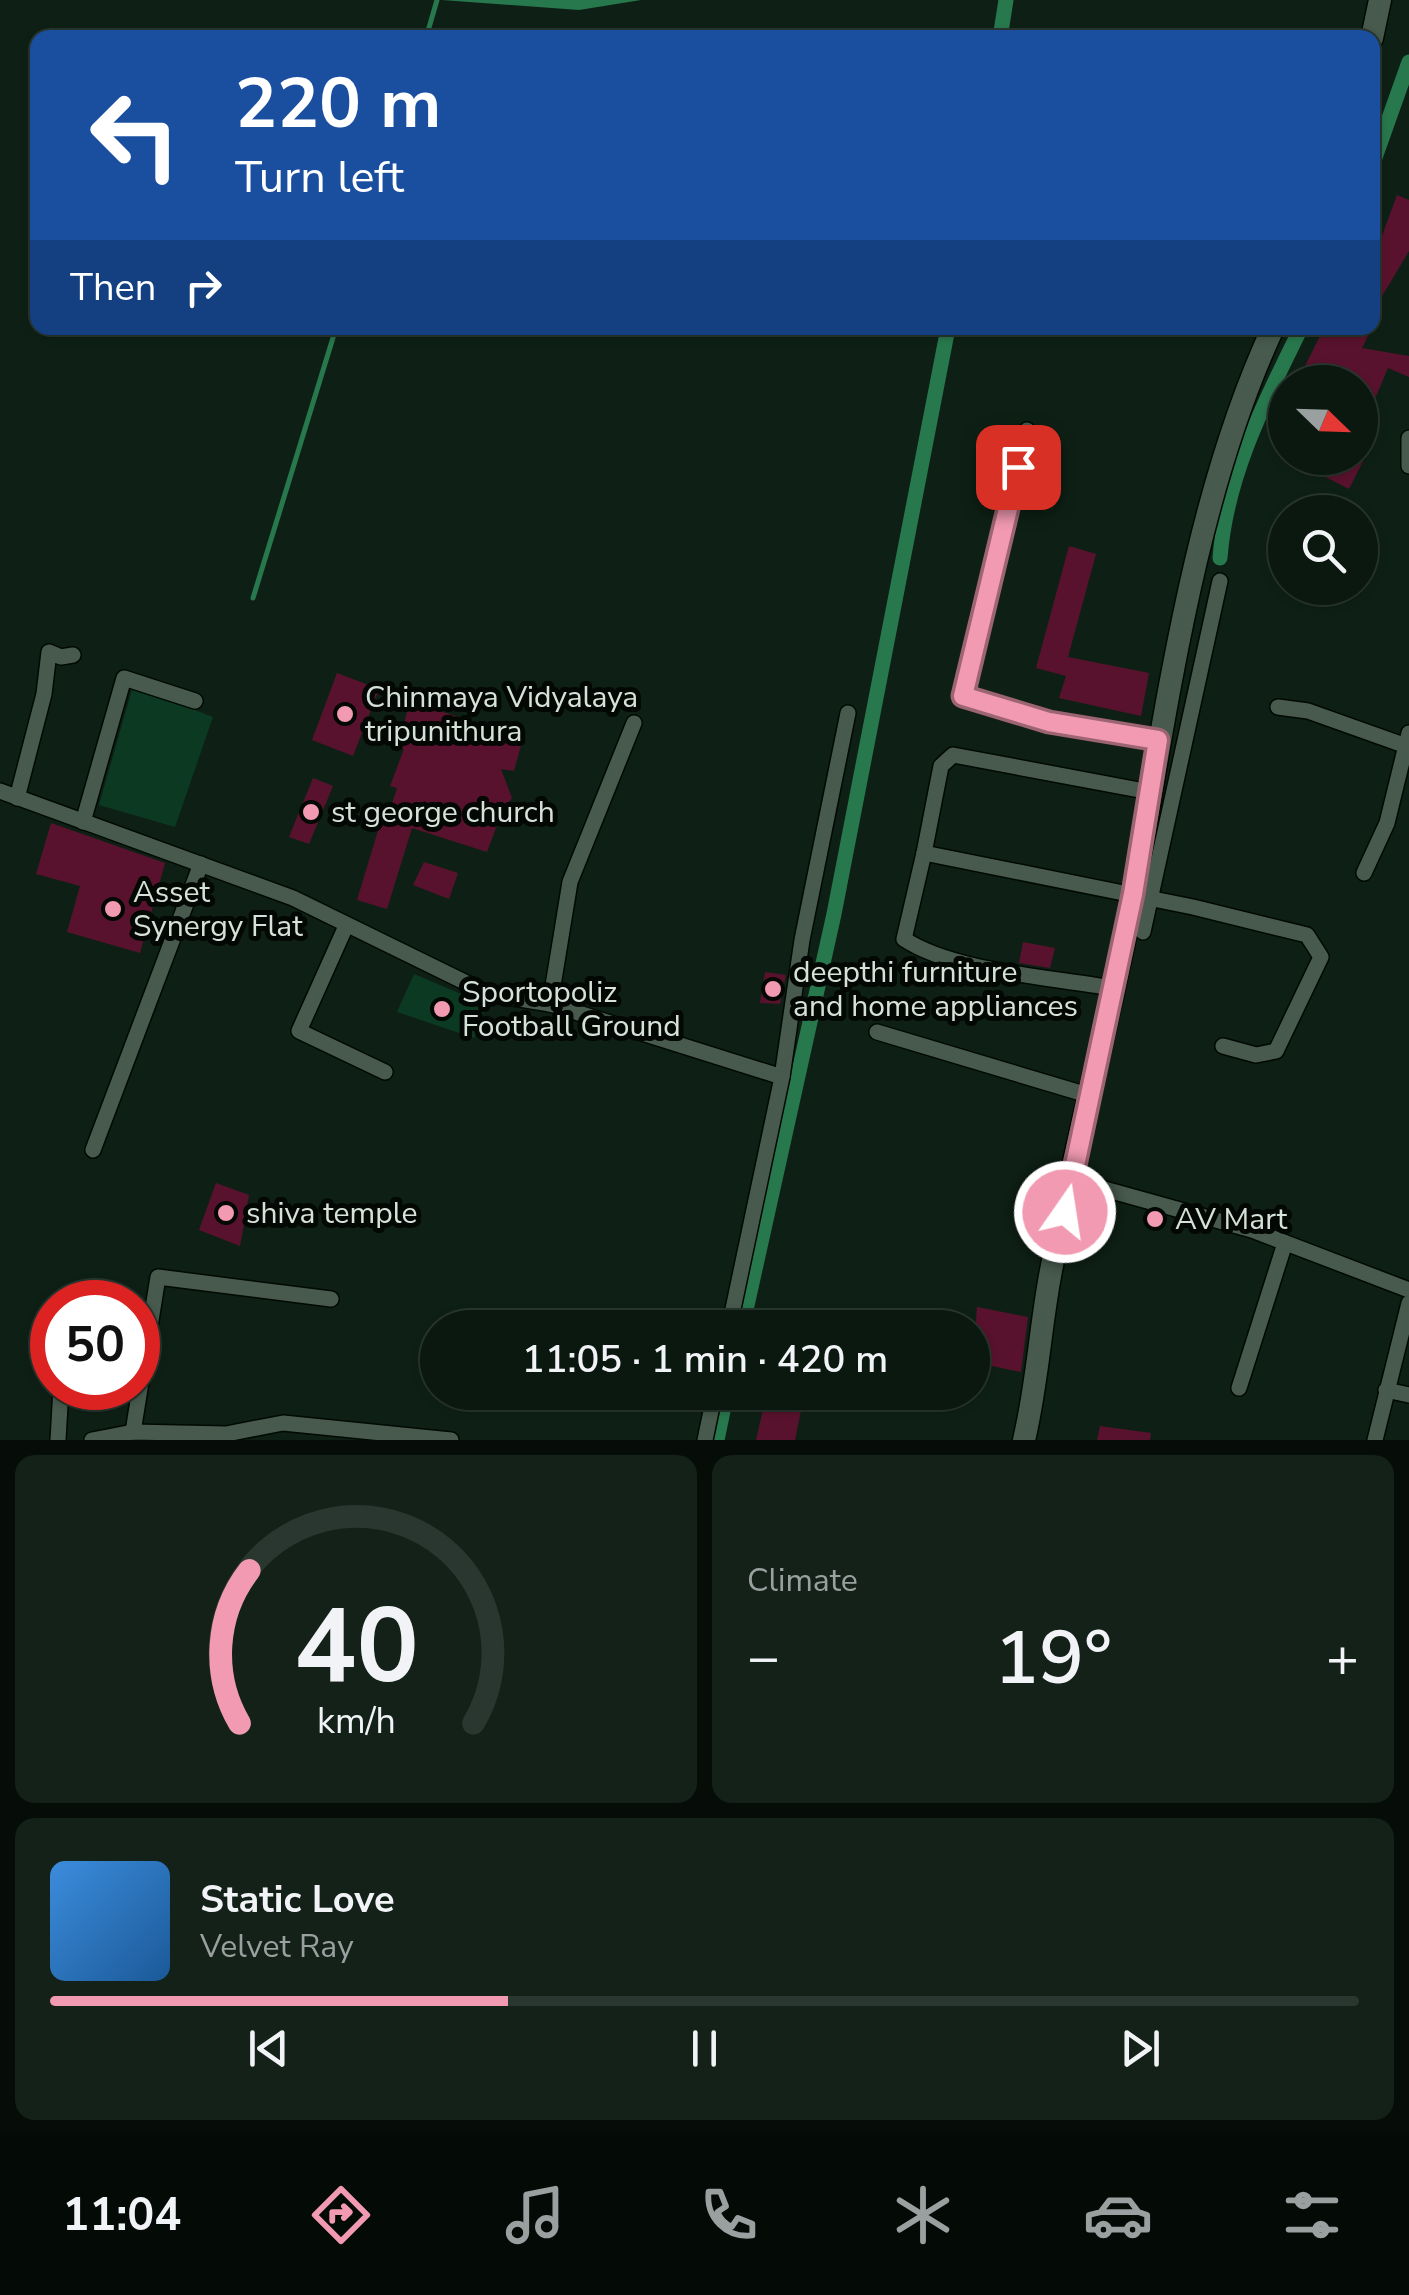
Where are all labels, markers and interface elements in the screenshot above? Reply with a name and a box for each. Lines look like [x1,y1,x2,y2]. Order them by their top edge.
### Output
text: 220 m [235,56,441,152]
icon: left [70,70,200,200]
text: Turn left [235,147,404,208]
icon: right [176,260,231,315]
text: Then [70,262,156,313]
north arrow [1268,365,1378,475]
map controls [1268,365,1378,605]
pin [976,425,1061,510]
icon: arrive [991,440,1046,495]
button: search [1268,495,1378,605]
place label: Chinmaya Vidyalaya tripunithura [365,677,638,752]
marker: Chinmaya Vidyalaya tripunithura [334,703,356,725]
place label: st george church [331,792,555,833]
marker: st george church [300,801,322,823]
place label: Asset Synergy Flat [133,872,303,947]
marker: Asset Synergy Flat [102,898,124,920]
place label: deepthi furniture and home appliances [793,952,1078,1027]
place label: Sportopoliz Football Ground [462,972,681,1047]
marker: deepthi furniture and home appliances [762,978,784,1000]
marker: Sportopoliz Football Ground [431,998,453,1020]
position arrow [1013,1160,1117,1264]
place label: shiva temple [246,1193,417,1234]
place label: AV Mart [1175,1199,1288,1240]
marker: shiva temple [215,1202,237,1224]
marker: AV Mart [1144,1208,1166,1230]
speed limit sign: 50 [30,1280,160,1410]
text: 11:05 · 1 min · 420 m [522,1334,888,1385]
text: Climate [747,1559,858,1602]
text: 40 [294,1576,418,1718]
text: 19° [994,1607,1112,1709]
text: − [747,1620,780,1695]
text: + [1326,1620,1359,1695]
text: km/h [317,1697,395,1746]
text: Static Love [200,1874,395,1925]
text: Velvet Ray [200,1925,354,1968]
icon: previous [241,2021,296,2076]
icon: pause [677,2021,732,2076]
icon: next [1113,2021,1168,2076]
icon: directions [306,2180,376,2250]
icon: music [500,2180,570,2250]
icon: phone [694,2180,764,2250]
icon: climate [888,2180,958,2250]
icon: car [1083,2180,1153,2250]
icon: filters [1277,2180,1347,2250]
text: 11:04 [62,2185,181,2246]

